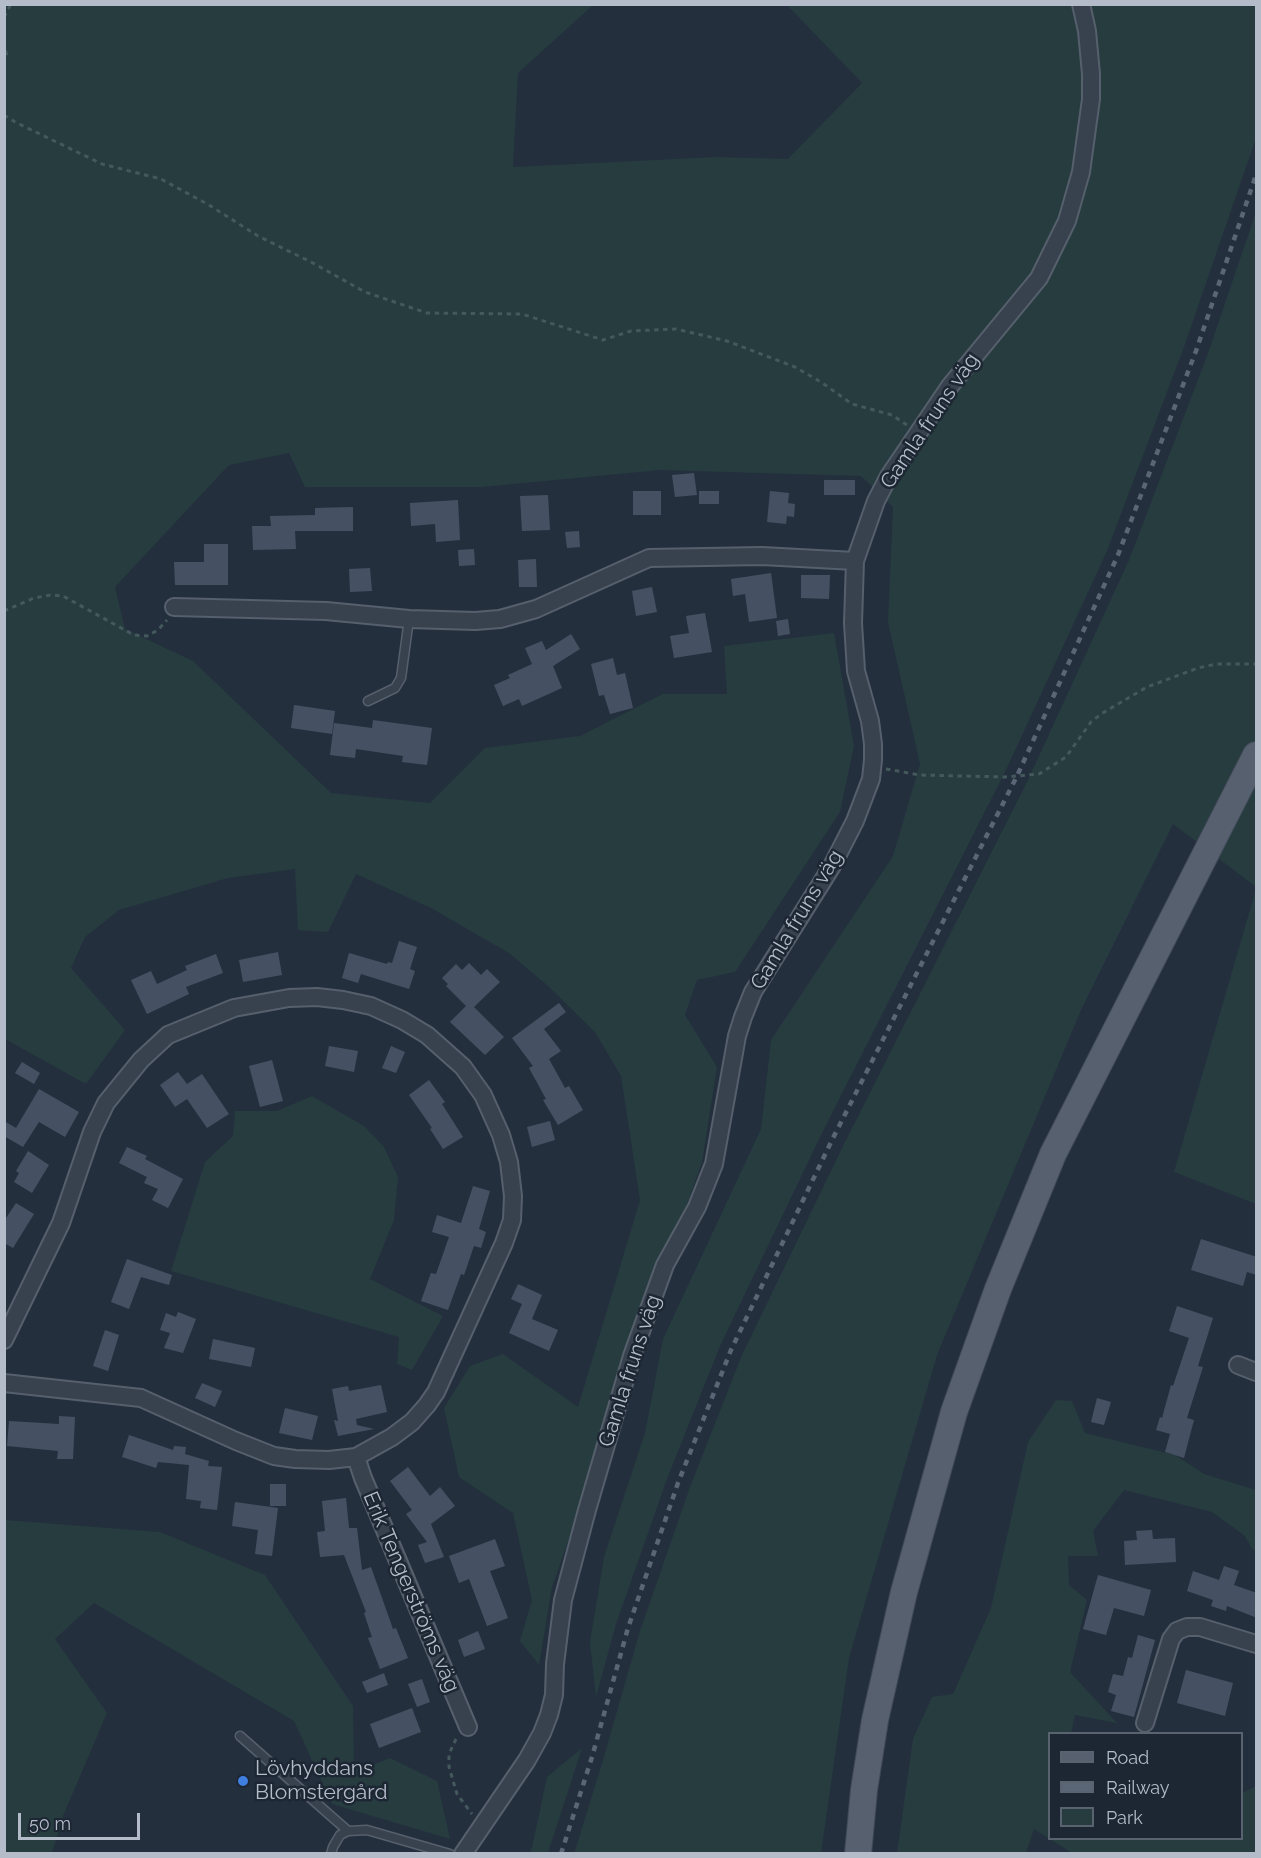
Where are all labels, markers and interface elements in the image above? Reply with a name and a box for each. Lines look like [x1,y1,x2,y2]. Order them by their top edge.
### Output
street label: Gamla fruns väg [875,348,985,494]
street label: Gamla fruns väg [745,846,849,994]
street label: Gamla fruns väg [594,1292,666,1450]
street label: Erik Tengerströms väg [357,1488,465,1696]
legend [1048,1732,1243,1840]
text: Road [1106,1747,1149,1768]
place label: Lövhyddans Blomstergård [255,1756,387,1806]
marker: Lövhyddans Blomstergård [236,1774,250,1788]
text: Railway [1106,1777,1170,1798]
scale bar [21,1801,142,1839]
text: Park [1106,1807,1143,1828]
text: 50 m [29,1813,71,1834]

